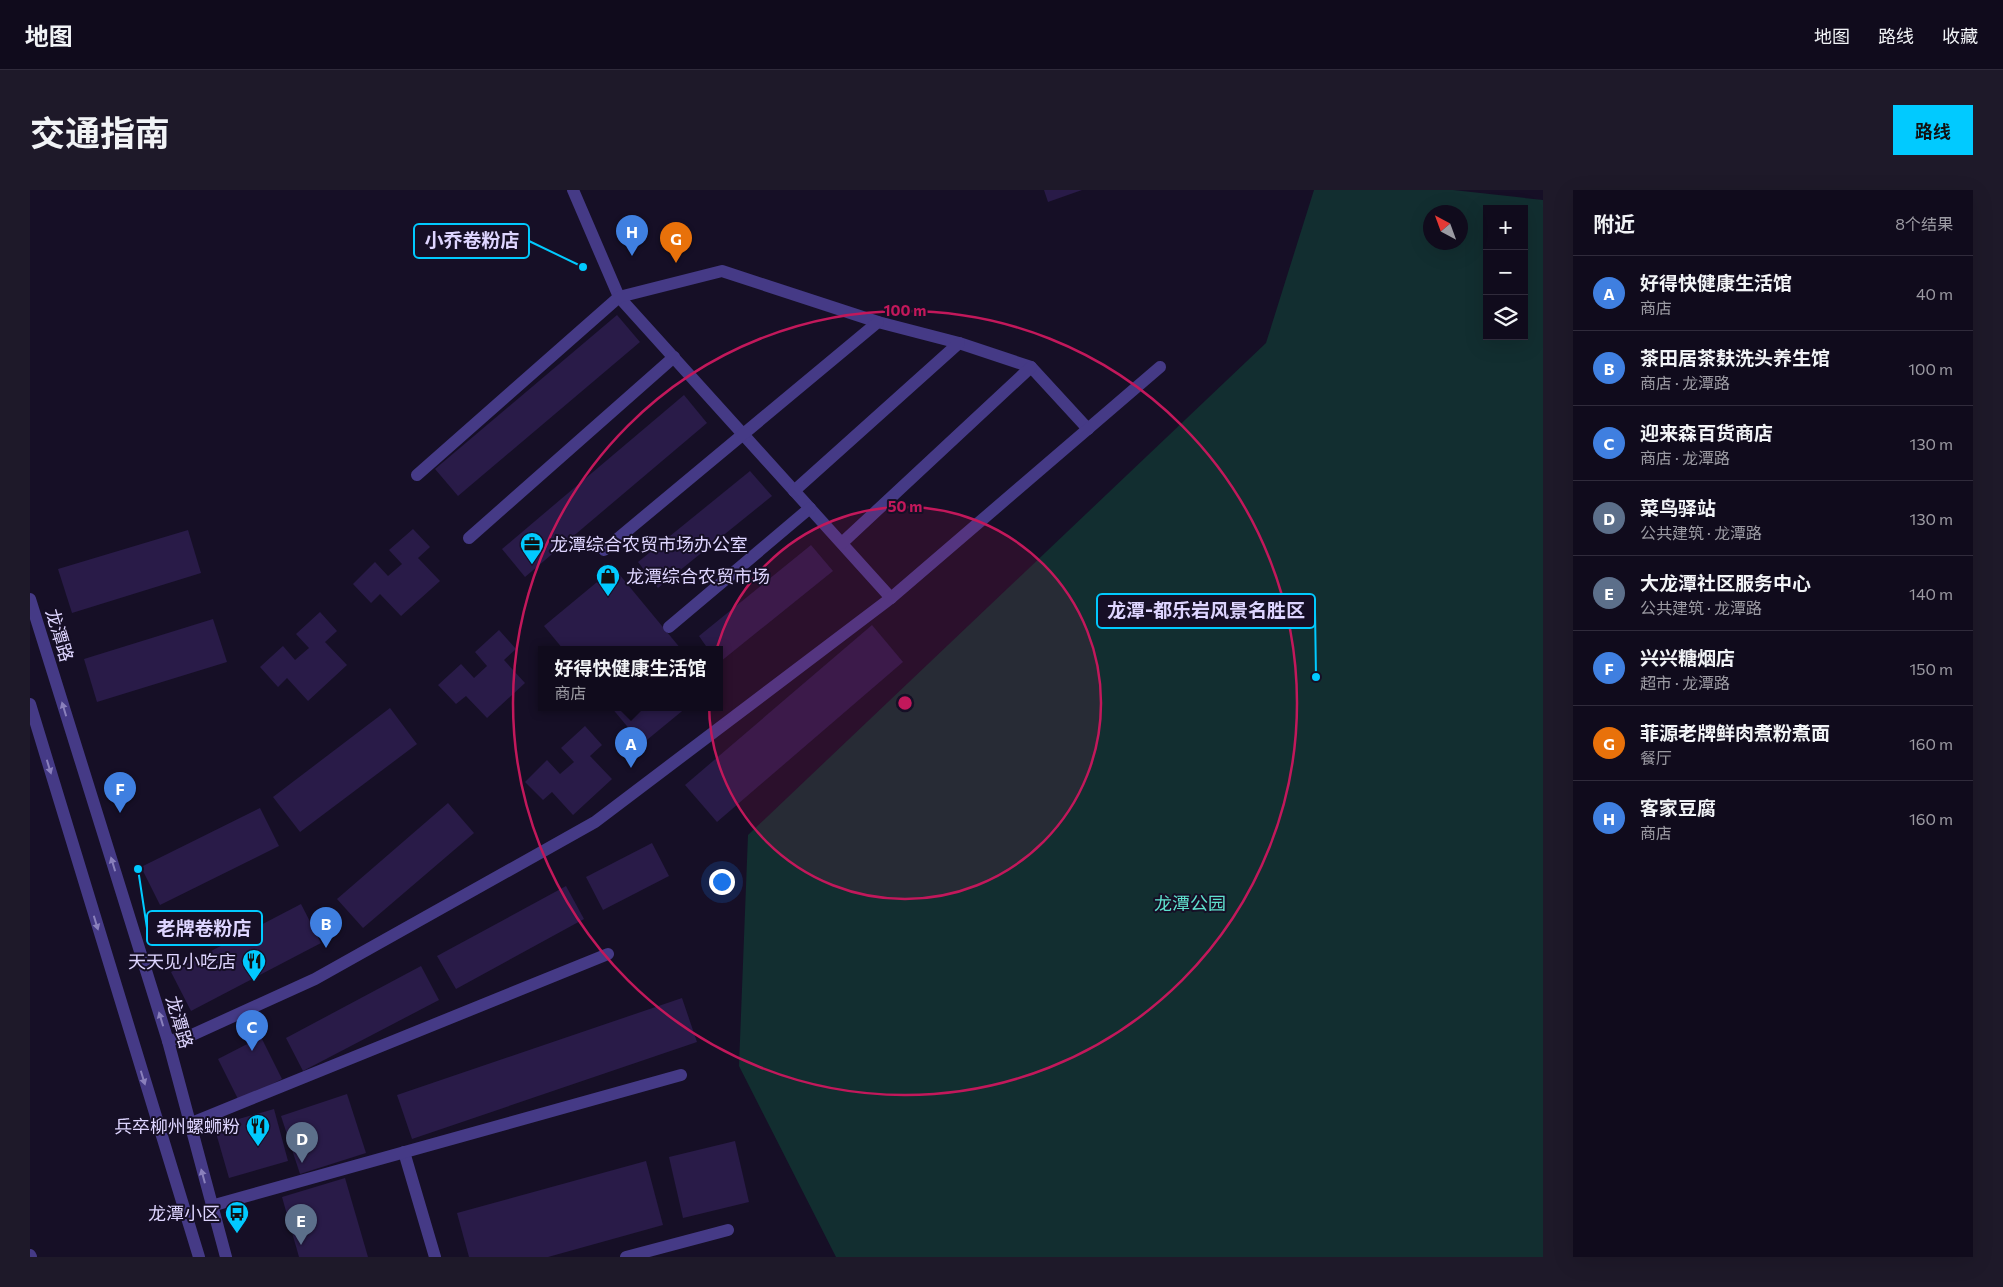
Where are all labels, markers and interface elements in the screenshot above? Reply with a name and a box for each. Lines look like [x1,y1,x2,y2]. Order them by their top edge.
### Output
text: 地图 [25,21,73,50]
text: 地图 [1814,25,1850,47]
text: 路线 [1878,25,1914,47]
text: 收藏 [1942,25,1978,47]
button: 路线 [1893,105,1973,155]
text: 交通指南 [30,110,170,153]
north arrow [1423,205,1468,250]
map controls [1483,205,1528,340]
button: + [1483,205,1528,250]
text: 附近 [1593,211,1635,236]
text: 8个结果 [1895,214,1953,233]
pin: H [616,215,648,256]
pin: G [660,222,692,263]
callout: 小乔卷粉店 [414,224,529,258]
text: 小乔卷粉店 [424,228,520,251]
button: − [1483,250,1528,295]
text: 好得快健康生活馆 [1640,271,1792,294]
text: A [1603,284,1615,303]
text: 40 m [1916,284,1953,303]
button: layers [1483,295,1528,340]
text: 商店 [1640,298,1672,317]
text: 100 m [884,301,926,319]
text: 茶田居茶麸洗头养生馆 [1640,346,1830,369]
text: B [1604,359,1614,378]
text: 100 m [1908,359,1953,378]
text: 商店 · 龙潭路 [1640,373,1730,392]
text: 迎来森百货商店 [1640,421,1773,444]
text: C [1604,434,1614,453]
text: 130 m [1910,434,1953,453]
text: 商店 · 龙潭路 [1640,448,1730,467]
text: 菜鸟驿站 [1640,496,1716,519]
text: 50 m [888,497,922,515]
text: D [1603,509,1615,528]
text: 130 m [1910,509,1953,528]
text: 公共建筑 · 龙潭路 [1640,523,1762,542]
office icon: 龙潭综合农贸市场办公室 [519,531,545,565]
place label: 龙潭综合农贸市场办公室 [550,533,748,555]
shop icon: 龙潭综合农贸市场 [595,563,621,597]
place label: 龙潭综合农贸市场 [626,565,770,587]
text: 大龙潭社区服务中心 [1640,571,1811,594]
text: E [1604,584,1614,603]
text: 140 m [1909,584,1953,603]
callout: 龙潭-都乐岩风景名胜区 [1097,594,1315,628]
text: 龙潭-都乐岩风景名胜区 [1107,598,1305,621]
text: 公共建筑 · 龙潭路 [1640,598,1762,617]
street label: 龙潭路 [42,606,78,664]
popup [538,646,723,711]
text: 兴兴糖烟店 [1640,646,1735,669]
text: 好得快健康生活馆 [554,656,707,679]
text: F [1604,659,1614,678]
text: 150 m [1910,659,1953,678]
text: 超市 · 龙潭路 [1640,673,1730,692]
text: 商店 [554,683,587,702]
centre of rings [896,694,914,712]
one-way arrow [60,701,68,716]
text: 菲源老牌鲜肉煮粉煮面 [1640,721,1830,744]
pin: A [615,727,647,768]
text: G [1603,734,1615,753]
text: 160 m [1909,734,1953,753]
text: 餐厅 [1640,748,1672,767]
one-way arrow [46,760,54,775]
pin: F [104,772,136,813]
text: 客家豆腐 [1640,796,1716,819]
text: H [1603,809,1615,828]
text: 160 m [1909,809,1953,828]
text: 商店 [1640,823,1672,842]
one-way arrow [109,857,116,872]
your location [709,869,735,895]
park label: 龙潭公园 [1154,892,1226,914]
pin: B [310,907,342,948]
callout: 老牌卷粉店 [147,911,262,945]
one-way arrow [93,915,100,930]
text: 老牌卷粉店 [156,916,252,939]
restaurant icon: 天天见小吃店 [241,948,267,982]
place label: 天天见小吃店 [128,950,236,972]
street label: 龙潭路 [162,993,198,1051]
pin: C [236,1010,268,1051]
one-way arrow [157,1012,165,1027]
one-way arrow [140,1071,148,1086]
restaurant icon: 兵卒柳州螺蛳粉 [245,1113,271,1147]
place label: 兵卒柳州螺蛳粉 [114,1115,240,1137]
pin: D [286,1122,318,1163]
one-way arrow [199,1169,207,1184]
bus stop icon: 龙潭小区 [224,1200,250,1234]
place label: 龙潭小区 [148,1202,220,1224]
pin: E [285,1204,317,1245]

